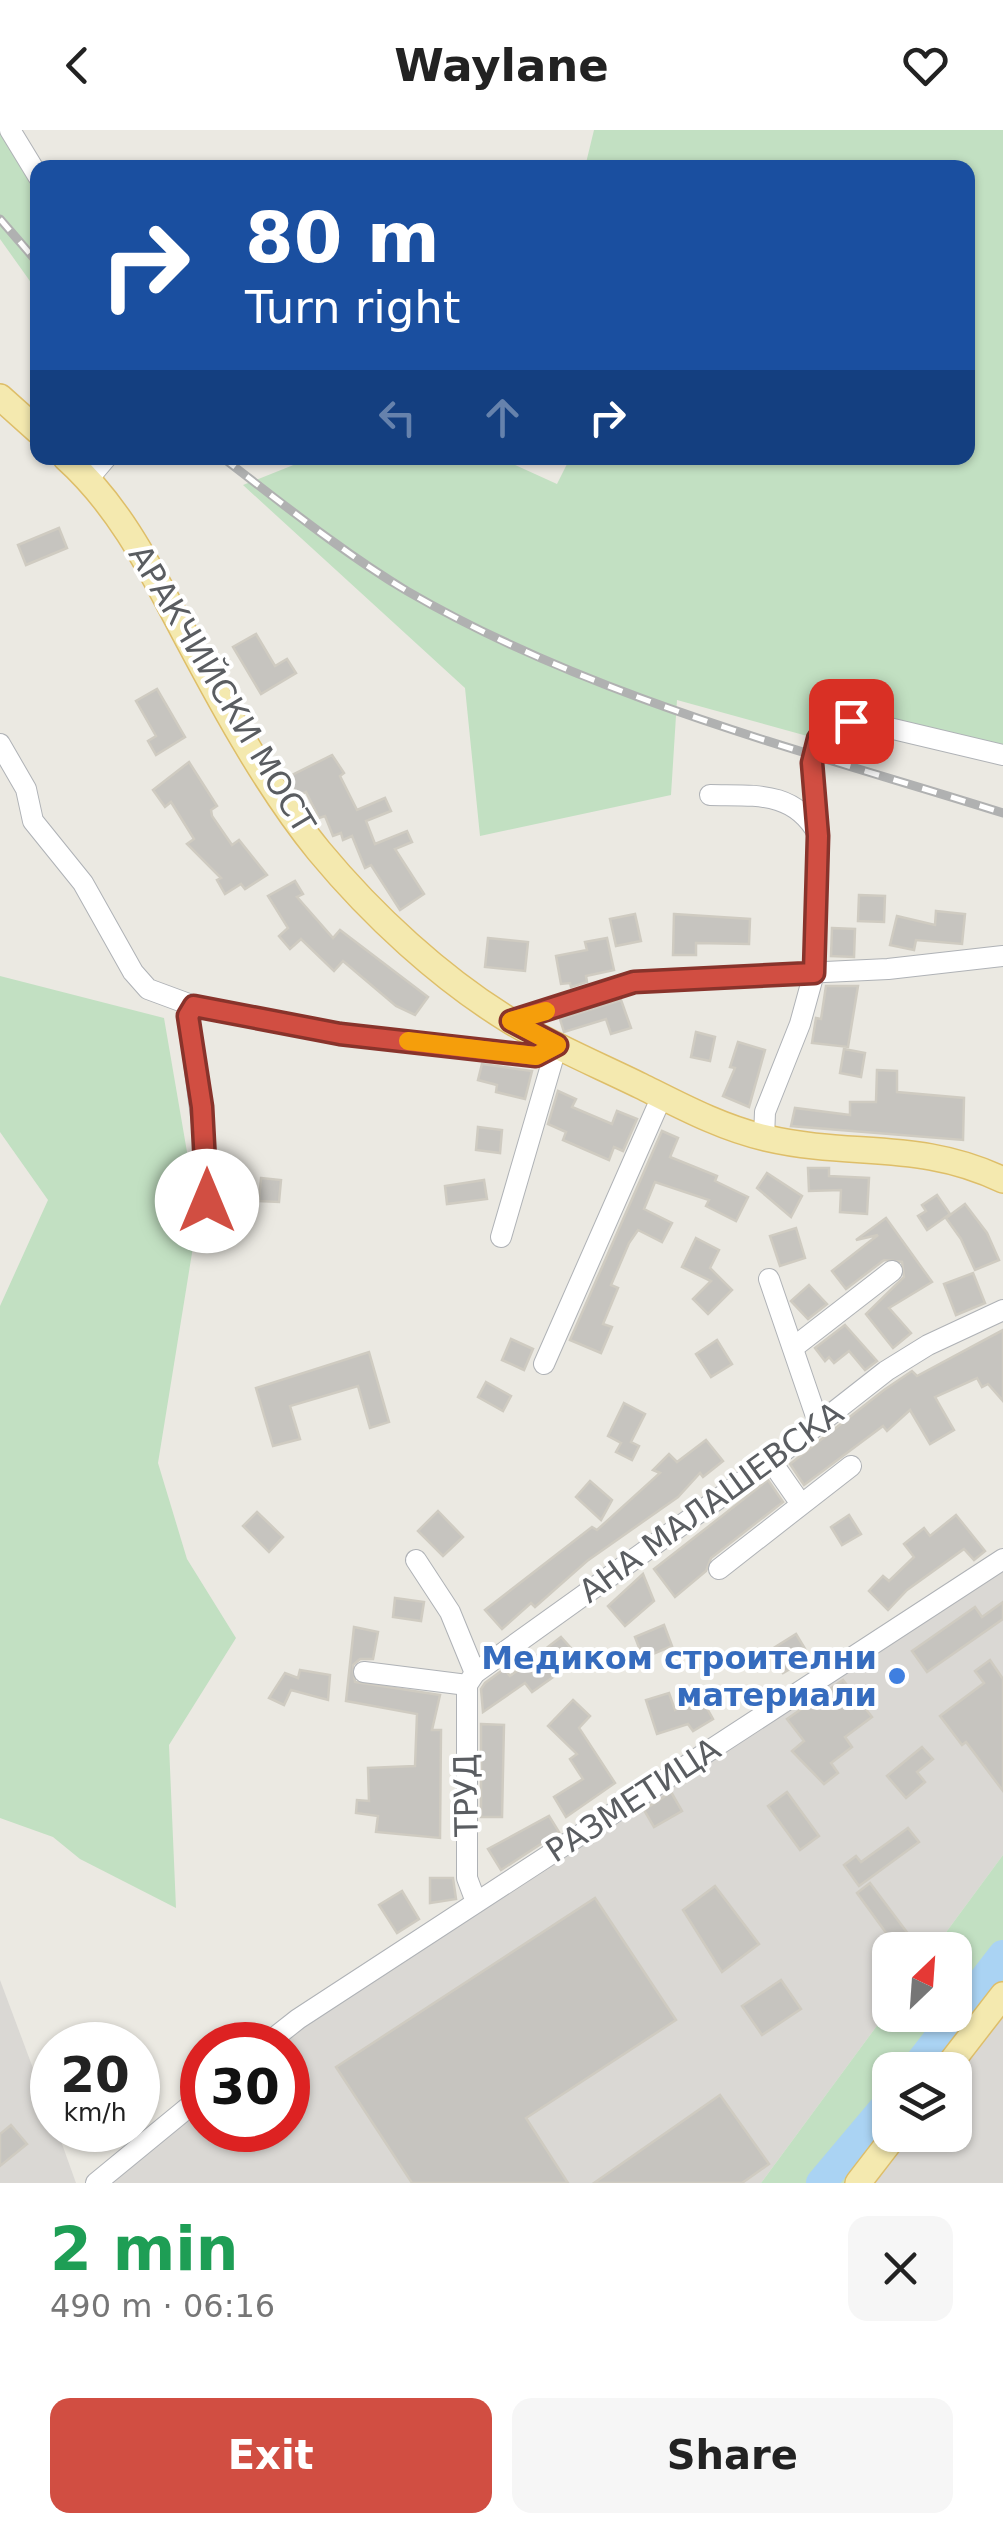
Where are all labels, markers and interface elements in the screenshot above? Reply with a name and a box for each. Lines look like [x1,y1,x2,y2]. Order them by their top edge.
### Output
icon: back [50,38,105,93]
icon: heart [898,38,953,93]
text: Waylane [394,39,609,92]
text: 80 m [245,197,440,279]
icon: right [80,200,210,330]
text: Turn right [245,281,460,334]
icon: left [370,390,425,445]
icon: ahead [475,390,530,445]
icon: right [580,390,635,445]
street label: АРАКЧИЙСКИ МОСТ [121,538,323,840]
pin [809,679,894,764]
icon: arrive [824,694,879,749]
position arrow [155,1149,259,1253]
street label: АНА МАЛАШЕВСКА [572,1393,850,1610]
place label: Медиком строителни материали [481,1639,877,1714]
marker: Медиком строителни материали [886,1665,908,1687]
street label: РАЗМЕТИЦА [539,1730,727,1870]
street label: ТРУД [446,1753,486,1838]
north arrow [872,1932,972,2032]
map controls [872,1932,972,2152]
speed limit sign: 30 [180,2022,310,2152]
text: 20 [60,2046,130,2104]
button: layers [872,2052,972,2152]
text: km/h [63,2098,127,2127]
text: 2 min [50,2214,238,2284]
button: close [848,2216,953,2321]
text: 490 m · 06:16 [50,2287,275,2325]
button: Exit [50,2398,492,2513]
button: Share [512,2398,953,2513]

